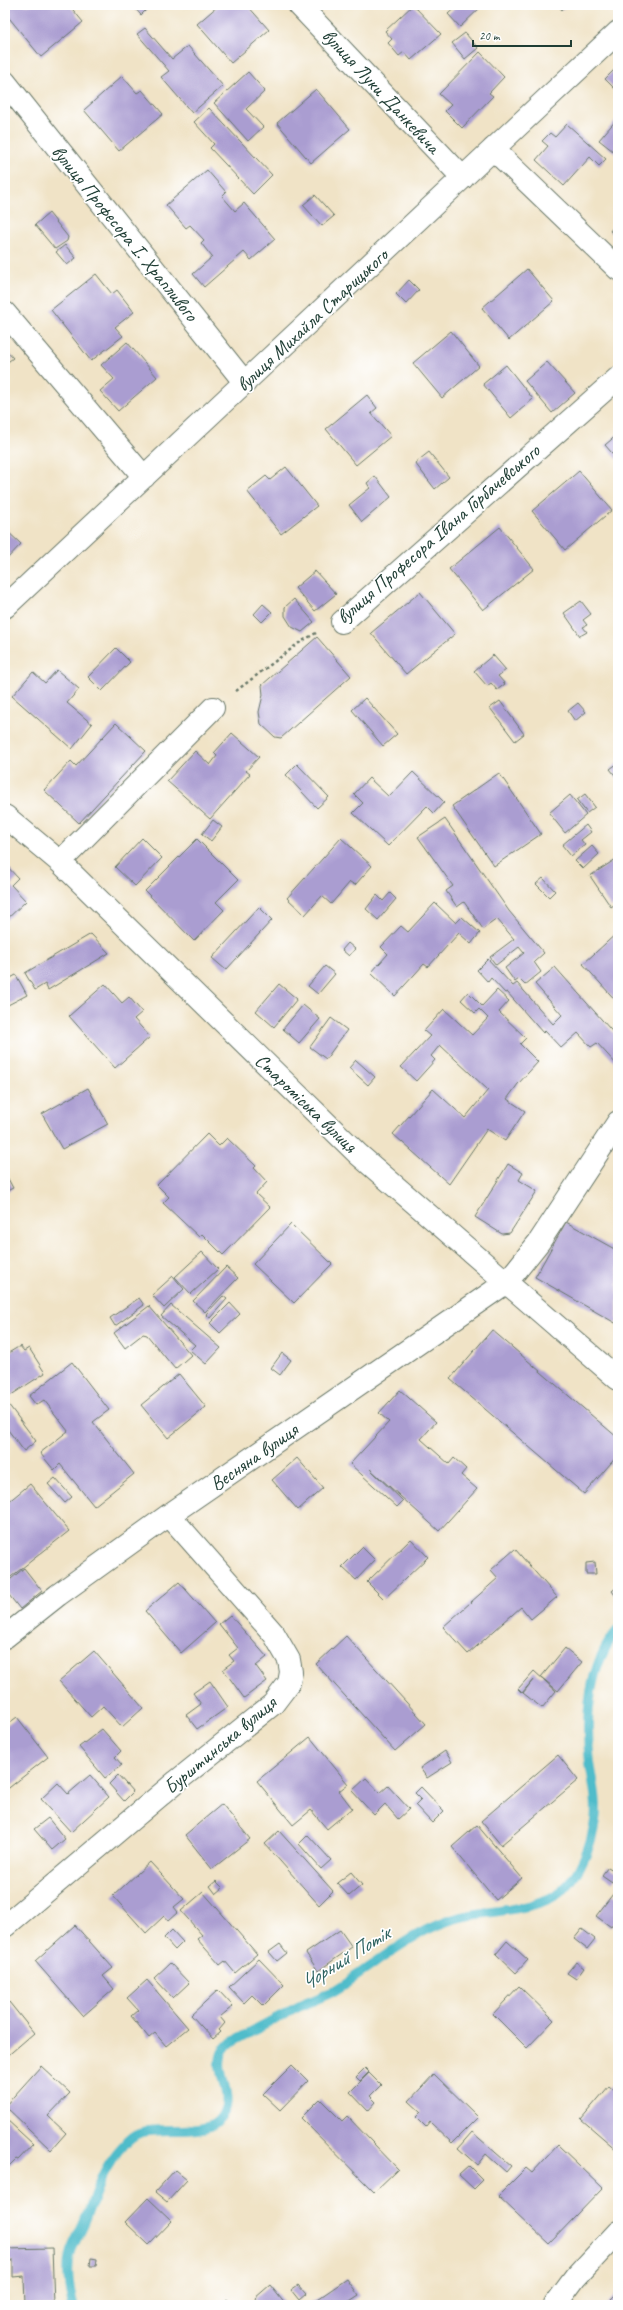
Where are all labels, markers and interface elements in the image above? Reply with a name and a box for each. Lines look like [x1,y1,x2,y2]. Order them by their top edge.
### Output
scale bar [473,22,571,48]
street label: вулиця Луки Данкевича [317,23,447,160]
text: 20 m [479,28,501,44]
street label: вулиця Професора І. Храпливого [46,140,204,327]
street label: вулиця Михайла Старицького [231,242,395,397]
street label: вулиця Професора Івана Горбачевського [331,438,546,629]
street label: Староміська вулиця [250,1048,363,1159]
street label: Весняна вулиця [205,1416,305,1496]
street label: Бурштинська вулиця [159,1689,283,1799]
water label: Чорний Потік [296,1918,398,1996]

